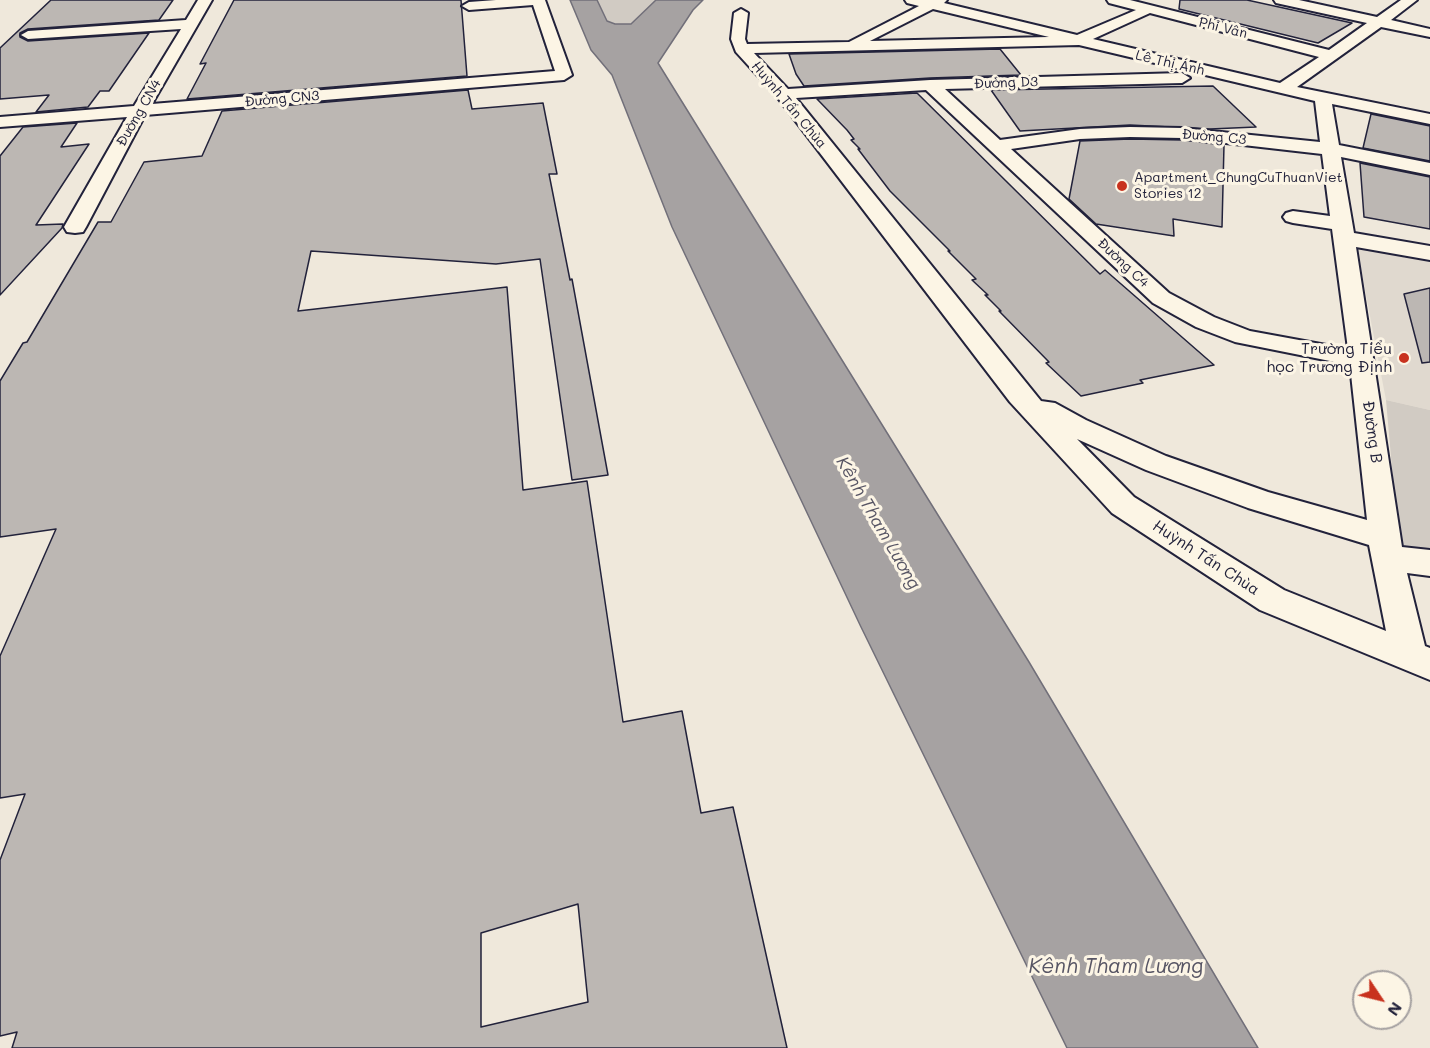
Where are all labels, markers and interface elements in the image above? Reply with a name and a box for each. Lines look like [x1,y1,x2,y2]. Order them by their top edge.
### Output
street label: Phi Vân [1197,14,1249,42]
street label: Lê Thị Ánh [1134,47,1206,79]
street label: Huỳnh Tấn Chùa [748,58,830,152]
street label: Đường D3 [974,73,1038,93]
street label: Đường CN4 [113,76,165,150]
street label: Đường CN3 [244,87,320,111]
street label: Đường C3 [1181,126,1247,148]
place label: Apartment_ChungCuThuanViet Stories 12 [1134,170,1343,202]
marker: Apartment_ChungCuThuanViet Stories 12 [1115,179,1129,193]
street label: Đường C4 [1094,235,1152,291]
place label: Trường Tiểu học Trương Định [1266,339,1392,377]
marker: Trường Tiểu học Trương Định [1397,351,1411,365]
street label: Đường B [1358,399,1386,465]
water label: Kênh Tham Lương [831,453,925,593]
street label: Huỳnh Tấn Chùa [1149,516,1263,600]
water label: Kênh Tham Lương [1029,954,1203,980]
north arrow [1352,970,1412,1030]
text: N [1383,998,1408,1020]

